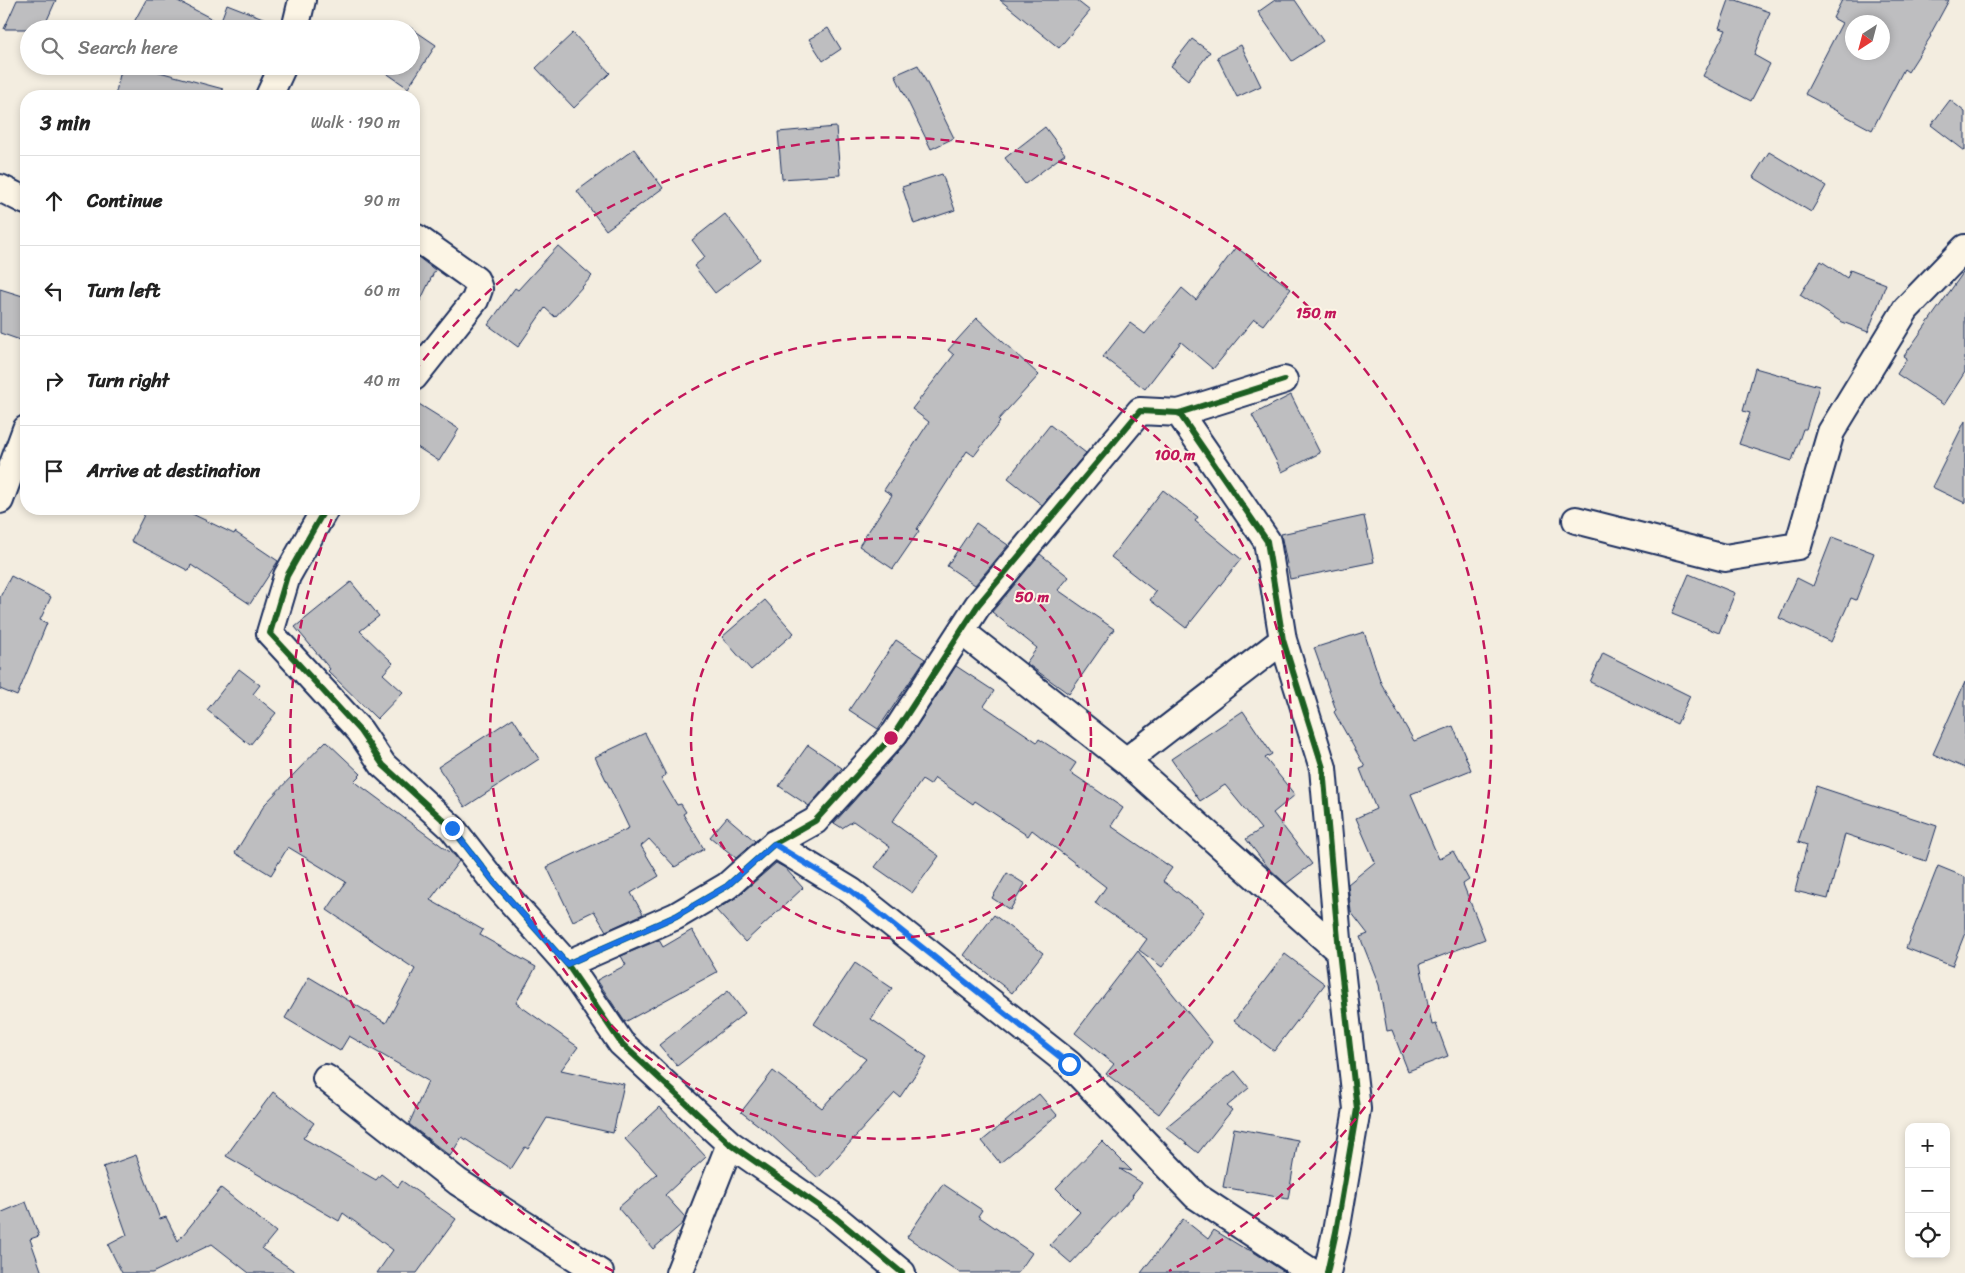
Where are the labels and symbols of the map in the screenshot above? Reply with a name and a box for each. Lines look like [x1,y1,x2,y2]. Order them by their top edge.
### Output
north arrow [1845,15,1890,60]
text: 150 m [1296,300,1337,326]
text: 100 m [1155,442,1196,468]
text: 50 m [1015,584,1050,610]
centre of rings [882,729,900,747]
route end [441,817,464,840]
route start [1058,1053,1081,1076]

